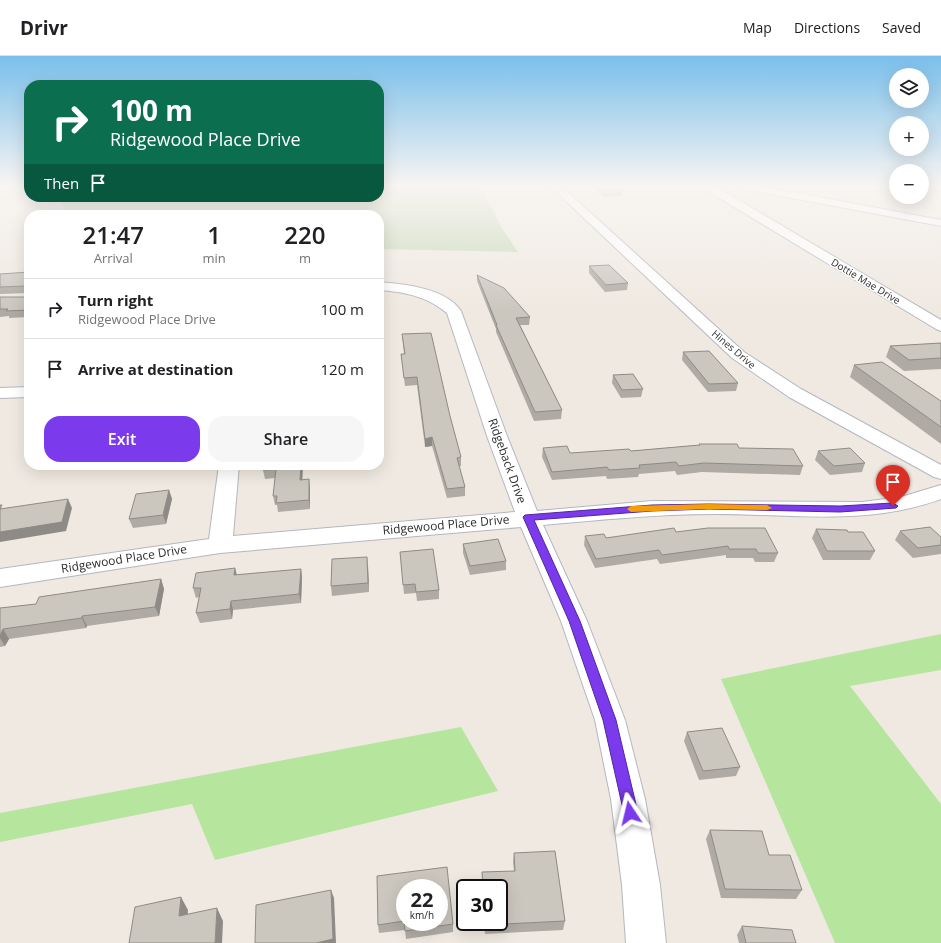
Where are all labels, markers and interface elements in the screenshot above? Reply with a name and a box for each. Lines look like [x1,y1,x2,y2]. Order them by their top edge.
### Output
text: Drivr [20,15,68,41]
text: Map [743,18,772,37]
text: Directions [794,18,860,37]
text: Saved [882,18,921,37]
map controls [889,68,929,204]
button: layers [889,68,929,108]
text: 100 m [110,91,193,129]
icon: right [44,96,96,148]
button: + [889,116,929,156]
text: Ridgewood Place Drive [110,127,301,151]
button: − [889,164,929,204]
icon: arrive [87,172,109,194]
text: Then [44,173,79,193]
text: 21:47 [83,218,144,251]
text: 1 [207,218,221,251]
text: 220 [284,218,325,251]
text: Arrival [94,249,133,267]
text: min [203,249,226,267]
text: m [299,249,311,267]
street label: Dottie Mae Drive [829,255,904,307]
text: Turn right [78,290,153,310]
icon: right [44,298,66,320]
text: 100 m [320,299,364,319]
text: Ridgewood Place Drive [78,310,216,328]
street label: Hines Drive [709,326,759,372]
icon: arrive [44,358,66,380]
text: Arrive at destination [78,359,233,379]
text: 120 m [320,359,364,379]
button: Exit [44,416,200,462]
button: Share [208,416,364,462]
street label: Ridgeback Drive [484,416,531,506]
pin [876,465,910,506]
icon: arrive [882,471,904,493]
street label: Ridgewood Place Drive [382,510,510,539]
street label: Ridgewood Place Drive [60,540,188,577]
position arrow [609,792,651,834]
speed limit sign: 30 [456,879,508,931]
text: 22 [411,886,433,913]
text: km/h [410,908,434,922]

